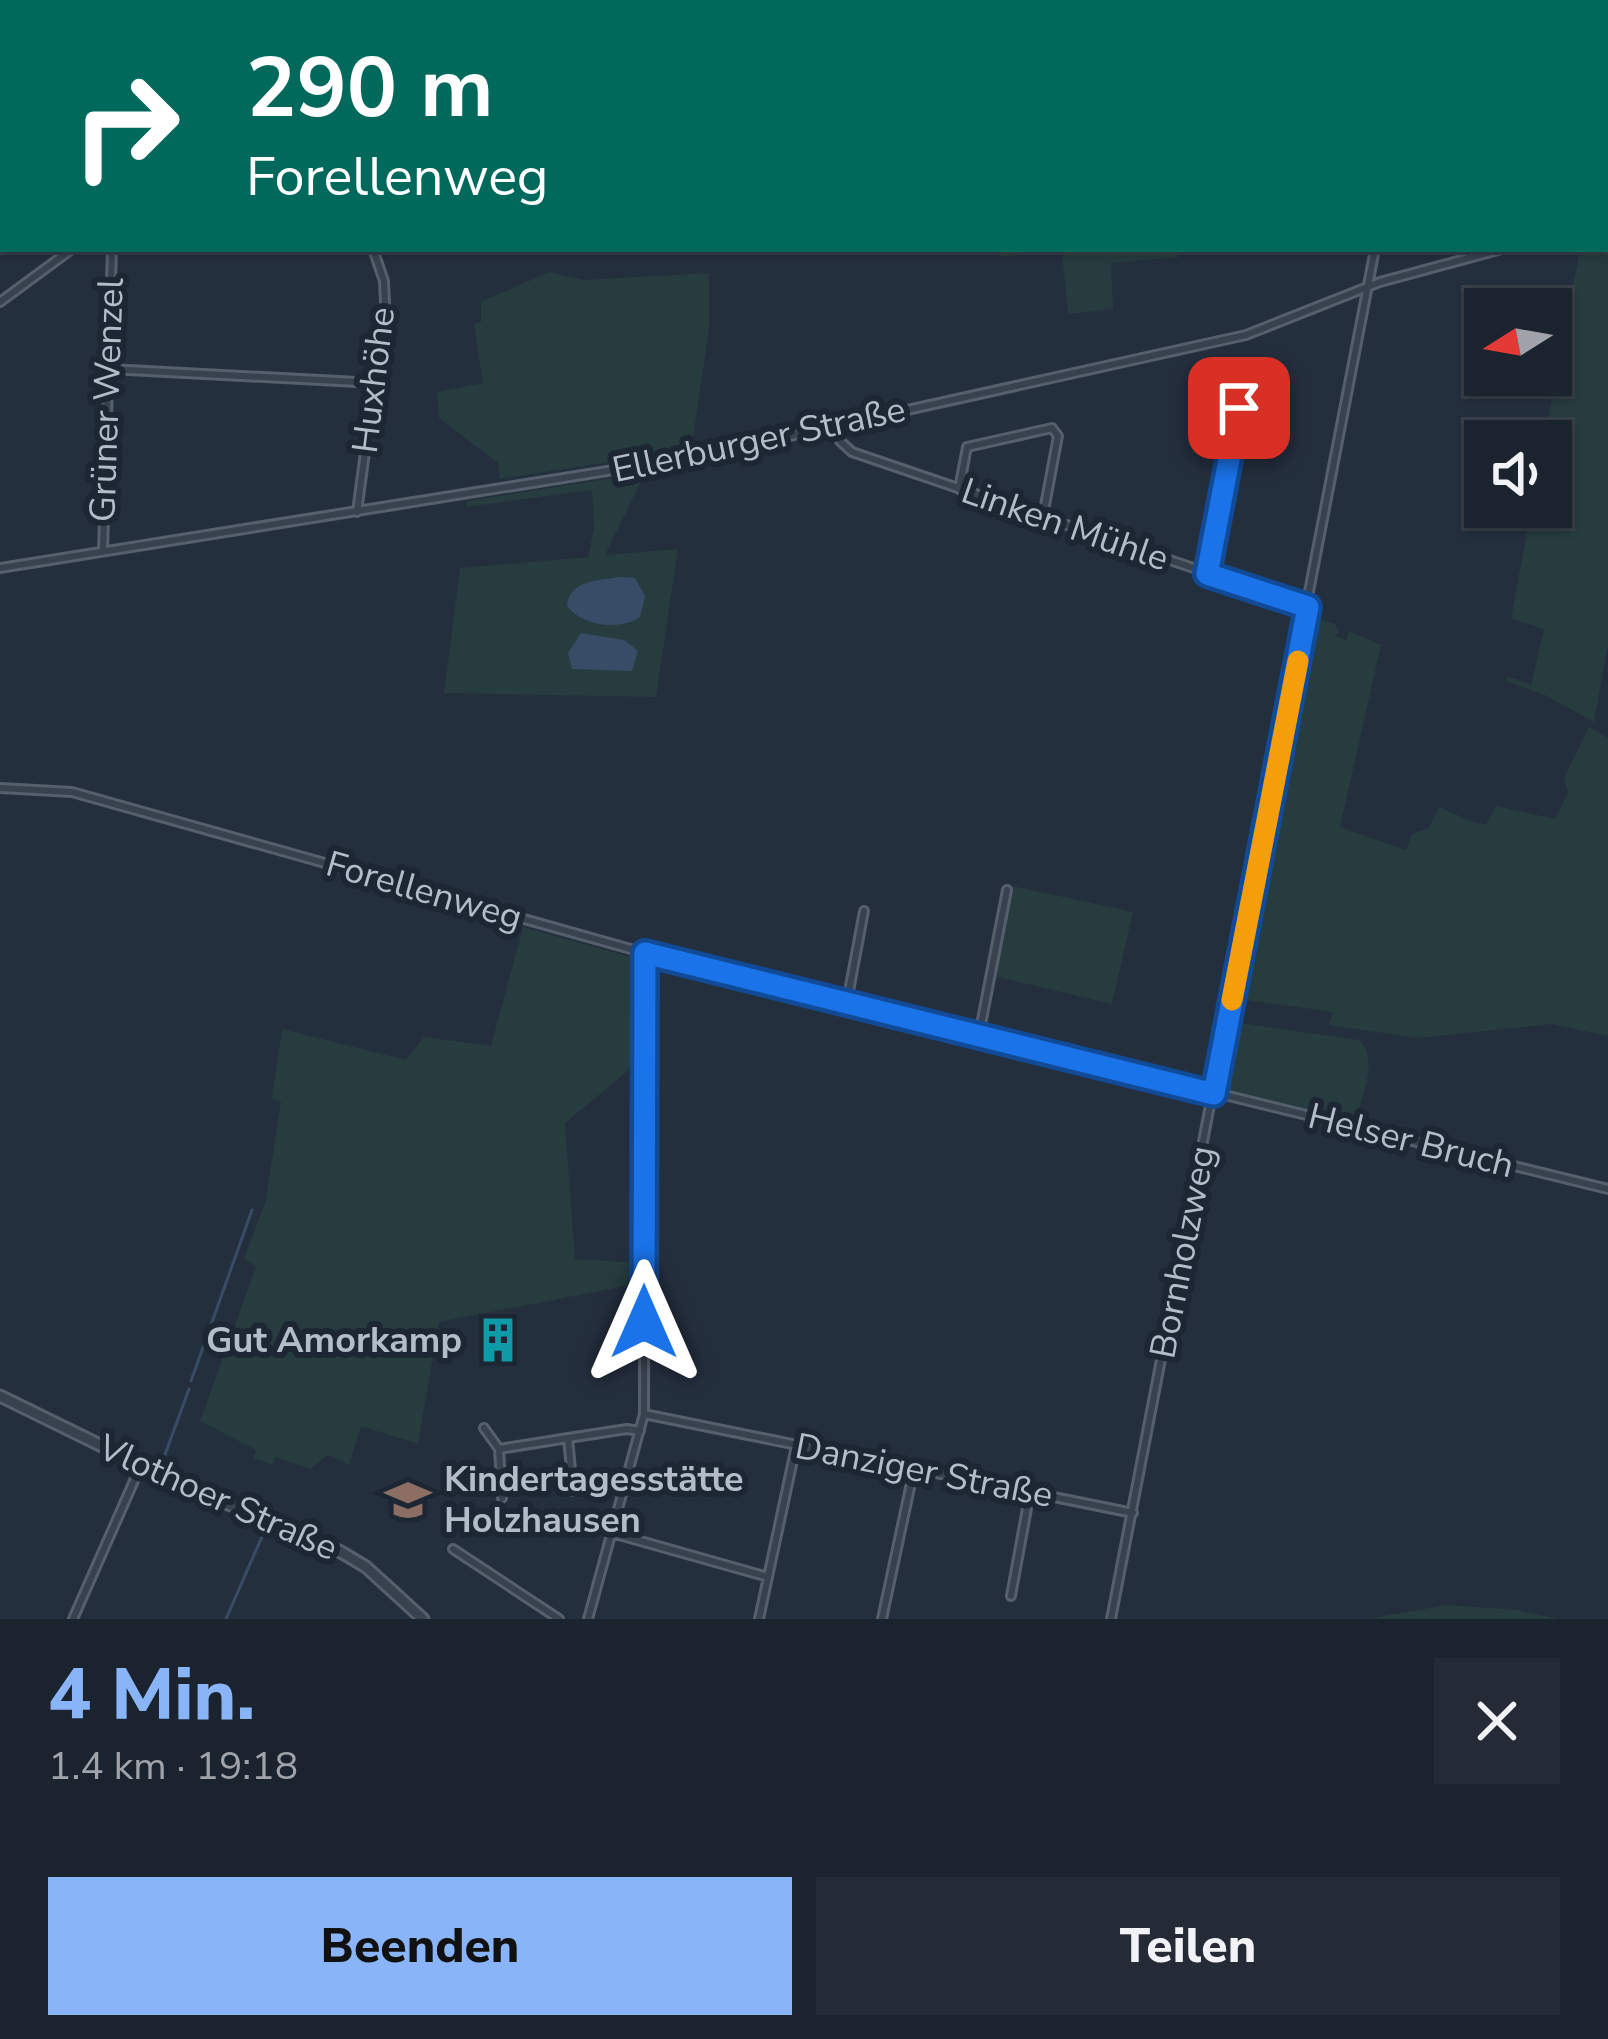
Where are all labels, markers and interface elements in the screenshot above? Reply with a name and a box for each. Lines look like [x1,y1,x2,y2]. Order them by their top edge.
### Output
text: 290 m [246,31,494,146]
icon: right [48,48,204,204]
text: Forellenweg [246,140,549,214]
street label: Grüner Wenzel [78,277,136,523]
north arrow [1464,288,1572,396]
map controls [1464,288,1572,528]
street label: Huxhöhe [341,304,407,456]
pin [1188,357,1290,459]
icon: arrive [1206,375,1272,441]
street label: Ellerburger Straße [608,385,910,495]
button: sound [1464,420,1572,528]
street label: Linken Mühle [955,467,1175,583]
street label: Forellenweg [320,840,528,942]
street label: Helser Bruch [1303,1092,1519,1190]
street label: Bornholzweg [1138,1142,1228,1362]
position arrow [581,1259,707,1385]
building icon: Gut Amorkamp [473,1315,523,1365]
place label: Gut Amorkamp [206,1316,462,1365]
street label: Danziger Straße [791,1422,1057,1520]
street label: Vlothoer Straße [90,1423,345,1573]
place label: Kindertagesstätte Holzhausen [444,1455,744,1545]
school or university icon: Kindertagesstätte Holzhausen [383,1475,433,1525]
text: 4 Min. [48,1646,255,1744]
button: close [1434,1658,1560,1784]
text: 1.4 km · 19:18 [48,1740,298,1793]
button: Beenden [48,1877,792,2015]
button: Teilen [816,1877,1560,2015]

